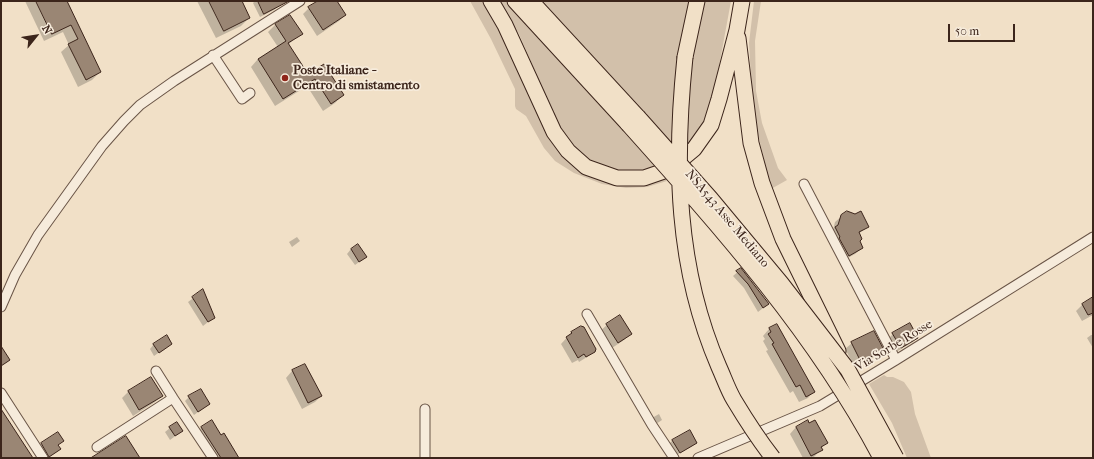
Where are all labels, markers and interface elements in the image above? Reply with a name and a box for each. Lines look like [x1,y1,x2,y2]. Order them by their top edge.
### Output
north arrow [16,16,56,56]
scale bar [950,16,1017,42]
text: N [39,23,55,37]
text: 50 m [955,24,979,38]
place label: Poste Italiane - Centro di smistamento [293,63,420,94]
marker: Poste Italiane - Centro di smistamento [280,73,290,83]
street label: NSA543 Asse Mediano [682,167,772,271]
street label: Via Sorbe Rosse [852,317,936,375]

